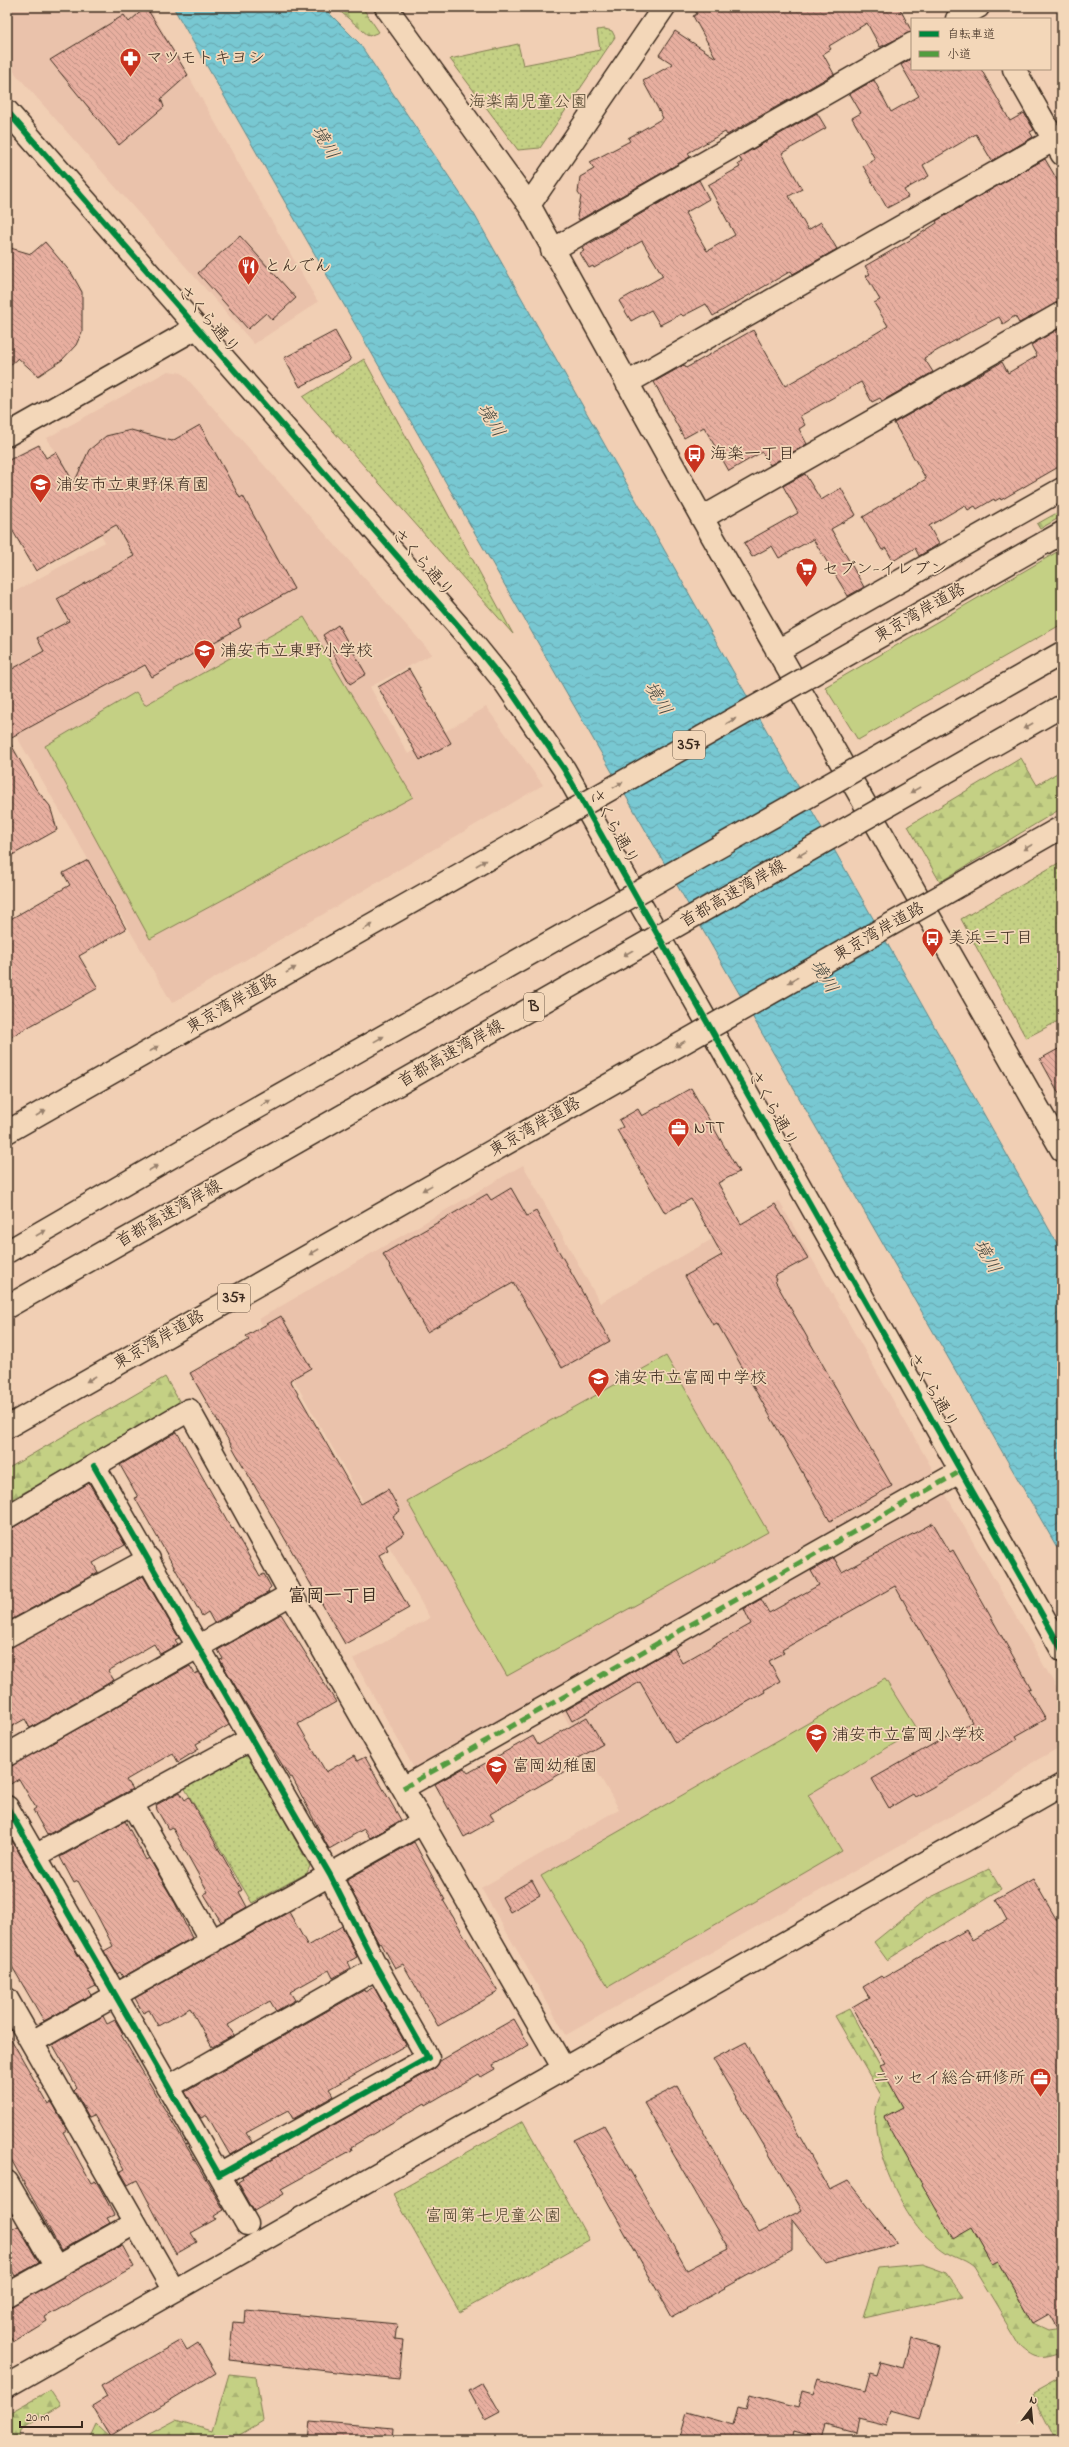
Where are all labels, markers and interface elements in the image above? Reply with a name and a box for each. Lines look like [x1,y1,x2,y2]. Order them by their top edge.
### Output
legend [911,18,1051,70]
text: 自転車道 [947,26,995,44]
pharmacy icon: マツモトキヨシ [118,45,144,78]
place label: マツモトキヨシ [146,46,265,71]
text: 小道 [947,46,971,64]
park label: 海楽南児童公園 [469,90,588,115]
water label: 境川 [304,121,344,165]
restaurant icon: とんでん [235,253,261,286]
place label: とんでん [264,254,331,279]
street label: さくら通り [171,280,245,360]
water label: 境川 [470,399,510,443]
bus stop icon: 海楽一丁目 [682,441,708,474]
place label: 海楽一丁目 [710,442,795,467]
school or university icon: 浦安市立東野保育園 [27,472,53,505]
place label: 浦安市立東野保育園 [56,473,209,498]
street label: さくら通り [385,523,459,603]
supermarket icon: セブン-イレブン [794,556,820,589]
place label: セブン-イレブン [822,557,947,582]
street label: 東京湾岸道路 [870,577,970,649]
school or university icon: 浦安市立東野小学校 [191,638,217,671]
place label: 浦安市立東野小学校 [220,639,373,664]
water label: 境川 [637,677,677,721]
one-way arrow [725,717,737,724]
one-way arrow [1022,722,1034,729]
road number: 357 [673,731,705,759]
one-way arrow [612,781,624,788]
street label: さくら通り [581,784,645,870]
one-way arrow [909,786,921,793]
one-way arrow [1022,843,1034,850]
one-way arrow [796,851,808,858]
street label: 首都高速湾岸線 [675,853,791,935]
one-way arrow [475,859,487,866]
street label: 東京湾岸道路 [829,896,929,968]
one-way arrow [362,924,373,930]
bus stop icon: 美浜三丁目 [920,925,946,958]
place label: 美浜三丁目 [948,926,1033,951]
one-way arrow [622,950,634,957]
water label: 境川 [803,955,843,999]
one-way arrow [285,967,297,974]
street label: 東京湾岸道路 [182,968,282,1040]
one-way arrow [787,977,799,984]
road number: B [524,993,544,1021]
street label: 首都高速湾岸線 [393,1013,509,1095]
one-way arrow [373,1035,385,1042]
one-way arrow [674,1041,686,1048]
one-way arrow [148,1045,160,1052]
street label: さくら通り [740,1066,804,1152]
street label: 東京湾岸道路 [485,1091,585,1163]
one-way arrow [260,1099,272,1106]
one-way arrow [35,1110,47,1117]
office icon: NTT [665,1115,691,1148]
place label: NTT [694,1116,725,1141]
one-way arrow [147,1164,159,1171]
street label: 首都高速湾岸線 [111,1173,227,1255]
one-way arrow [421,1185,433,1192]
one-way arrow [35,1229,47,1236]
water label: 境川 [966,1235,1006,1279]
one-way arrow [308,1249,320,1255]
road number: 357 [218,1284,250,1312]
street label: 東京湾岸道路 [109,1304,209,1376]
street label: さくら通り [900,1348,964,1434]
school or university icon: 浦安市立富岡中学校 [585,1365,611,1398]
place label: 浦安市立富岡中学校 [614,1366,767,1391]
one-way arrow [85,1375,97,1382]
district label: 富岡一丁目 [288,1584,378,1610]
school or university icon: 浦安市立富岡小学校 [804,1722,830,1755]
place label: 浦安市立富岡小学校 [832,1723,985,1748]
school or university icon: 富岡幼稚園 [484,1753,510,1786]
place label: 富岡幼稚園 [512,1754,597,1779]
office icon: ニッセイ総合研修所 [1028,2065,1054,2098]
place label: ニッセイ総合研修所 [873,2066,1026,2091]
park label: 富岡第七児童公園 [425,2204,561,2229]
north arrow [1011,2389,1051,2429]
text: N [1028,2392,1039,2409]
scale bar [20,2403,82,2429]
text: 20 m [26,2409,49,2427]

